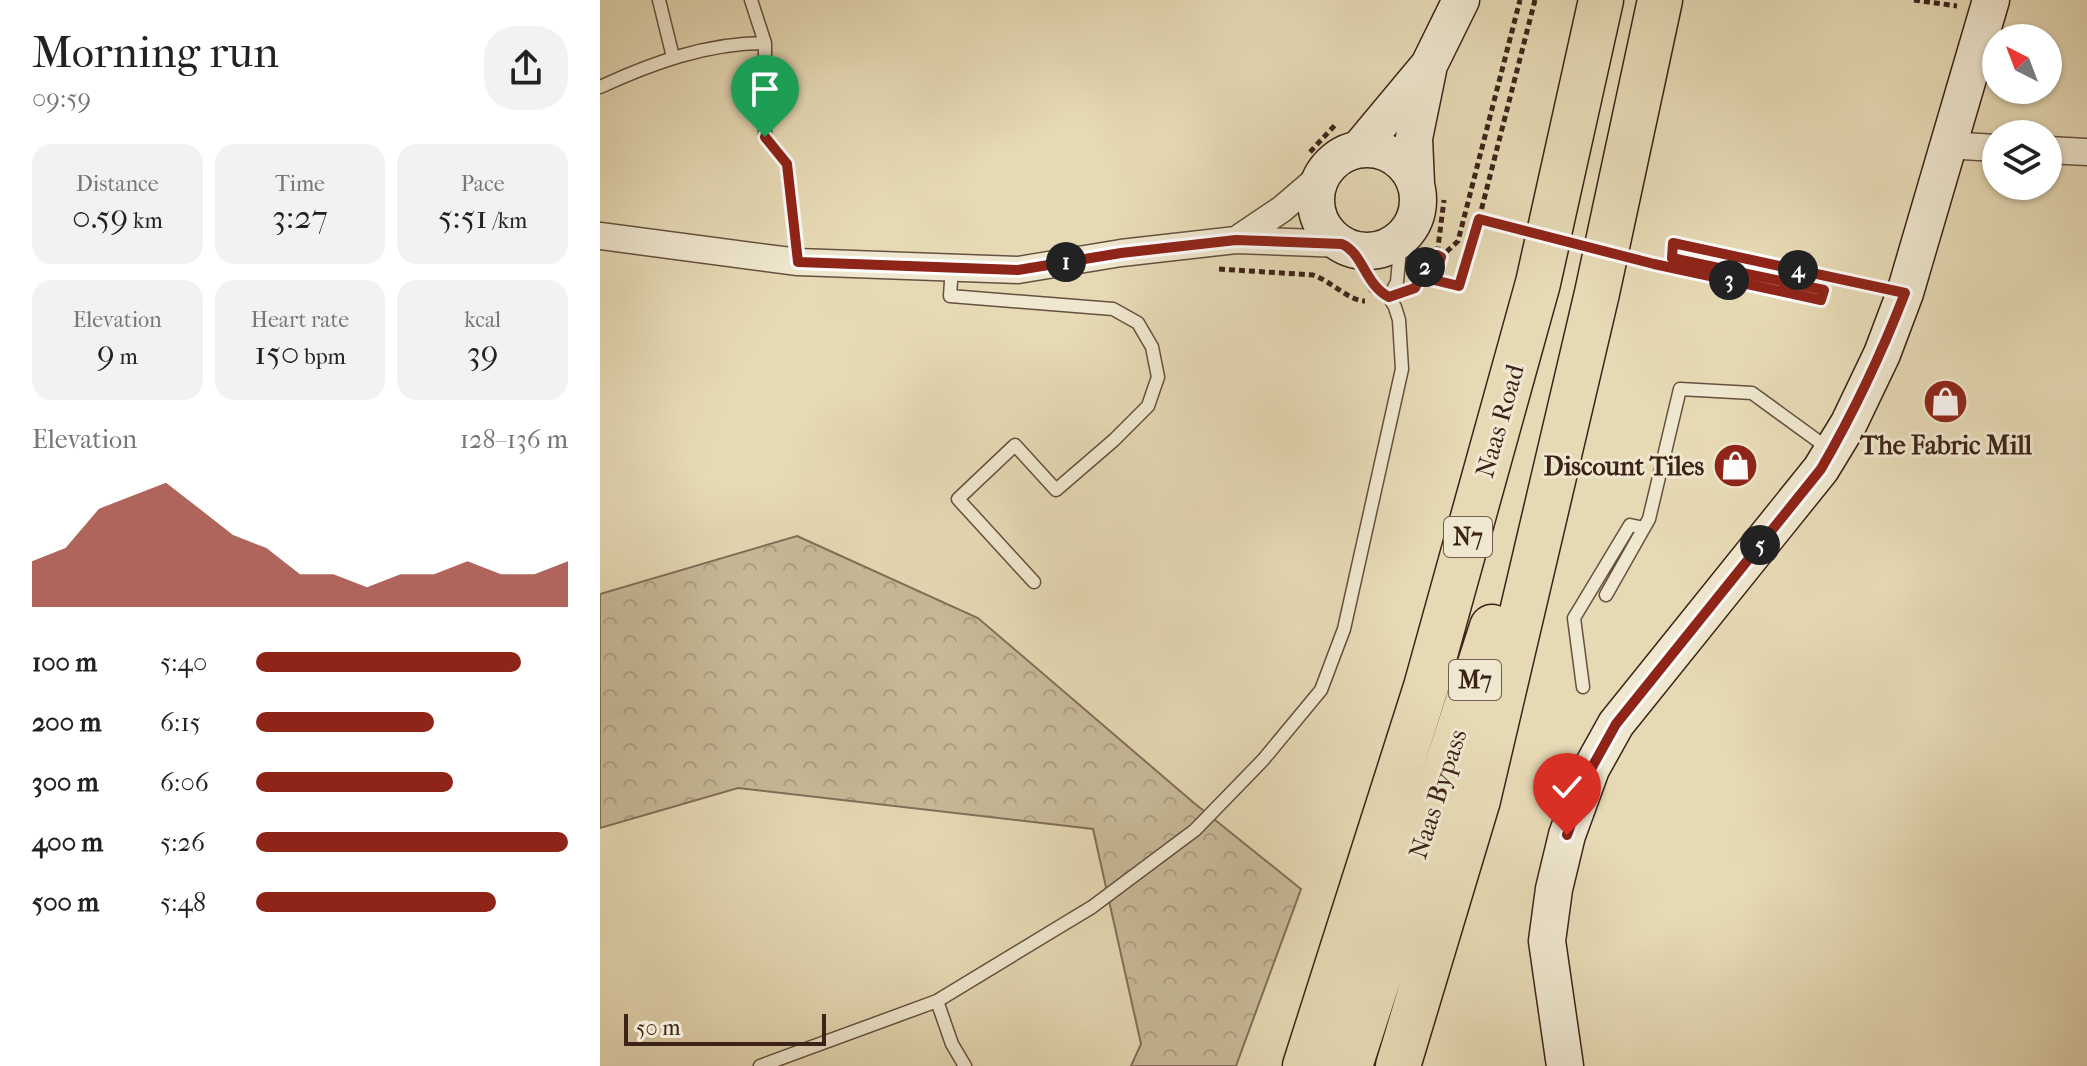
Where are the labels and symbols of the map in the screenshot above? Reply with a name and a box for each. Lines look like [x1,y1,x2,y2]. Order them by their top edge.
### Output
north arrow [1982,24,2062,104]
pin [731,55,799,137]
pin: 1 [1046,242,1086,282]
pin: 2 [1405,247,1445,287]
pin: 4 [1778,250,1818,290]
pin: 3 [1709,260,1749,300]
street label: Naas Road [1469,360,1531,481]
shop icon: The Fabric Mill [1922,378,1970,426]
place label: The Fabric Mill [1859,430,2033,461]
shop icon: Discount Tiles [1711,442,1759,490]
place label: Discount Tiles [1544,451,1704,482]
road number: N7 [1444,517,1492,557]
pin: 5 [1740,525,1780,565]
road number: M7 [1449,660,1501,700]
street label: Naas Bypass [1402,725,1474,863]
pin [1533,753,1601,835]
scale bar [624,1010,826,1046]

